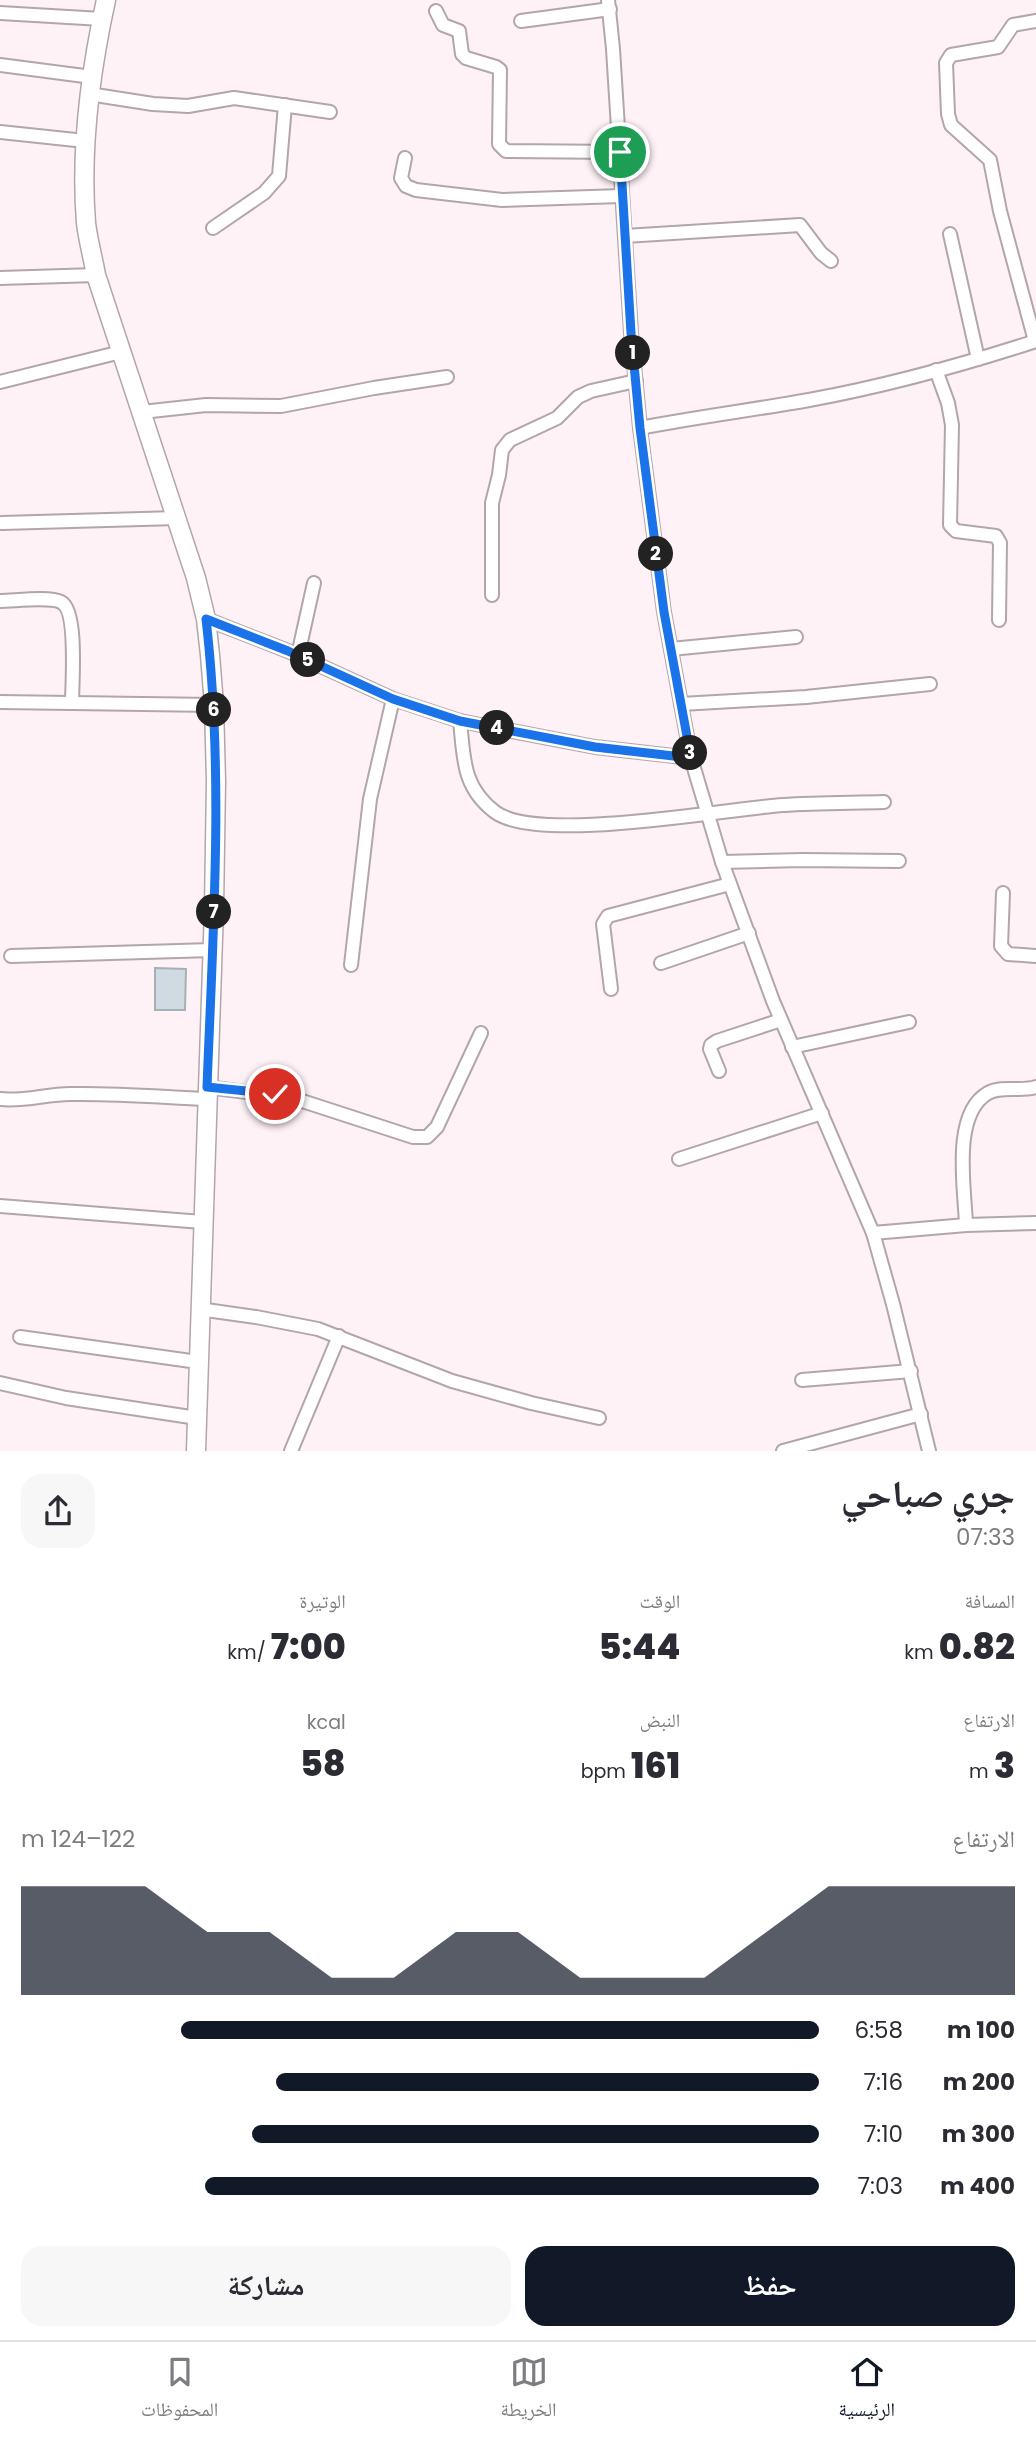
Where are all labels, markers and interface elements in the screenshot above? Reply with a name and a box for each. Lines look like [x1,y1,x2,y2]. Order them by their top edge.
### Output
pin [590,122,650,182]
icon: arrive [601,133,639,171]
pin: 1 [616,336,650,370]
text: 1 [629,339,636,366]
pin: 2 [638,536,674,572]
text: 2 [650,540,661,567]
pin: 5 [290,642,326,678]
text: 5 [301,646,314,673]
pin: 6 [196,692,232,728]
text: 6 [207,696,220,723]
pin: 4 [480,710,514,746]
text: 4 [490,714,503,741]
pin: 3 [672,736,708,770]
text: 3 [684,739,695,766]
pin: 7 [196,894,232,930]
text: 7 [208,898,219,925]
pin [245,1064,305,1124]
icon: check [256,1075,294,1113]
text: جري صباحي [841,1467,1015,1520]
button: share [21,1474,95,1548]
text: 07:33 [956,1521,1015,1553]
text: الوتيرة [299,1588,346,1615]
text: الوقت [639,1588,680,1615]
text: المسافة [965,1588,1015,1615]
text: 7:00 [271,1622,346,1671]
text: 5:44 [598,1622,680,1671]
text: 0.82 [939,1622,1015,1671]
text: /km [227,1639,271,1666]
text: km [904,1639,939,1666]
text: النبض [640,1707,680,1734]
text: الارتفاع [963,1707,1015,1734]
text: kcal [307,1709,346,1736]
text: 58 [300,1739,346,1788]
text: 161 [631,1741,680,1790]
text: 3 [994,1741,1015,1790]
text: bpm [581,1758,631,1785]
text: m [969,1758,994,1785]
text: 122–124 m [21,1823,135,1855]
text: الارتفاع [952,1823,1015,1855]
text: 6:58 [855,2014,903,2046]
text: 100 m [947,2014,1015,2046]
text: 7:16 [864,2066,903,2098]
text: 200 m [943,2066,1015,2098]
text: 7:10 [864,2118,903,2150]
text: 300 m [942,2118,1015,2150]
text: 7:03 [858,2170,903,2202]
text: 400 m [940,2170,1015,2202]
button: مشاركة [21,2246,511,2326]
button: حفظ [525,2246,1015,2326]
tab: المحفوظات [141,2353,218,2428]
tab: الخريطة [501,2353,556,2428]
tab: الرئيسية [839,2353,895,2428]

